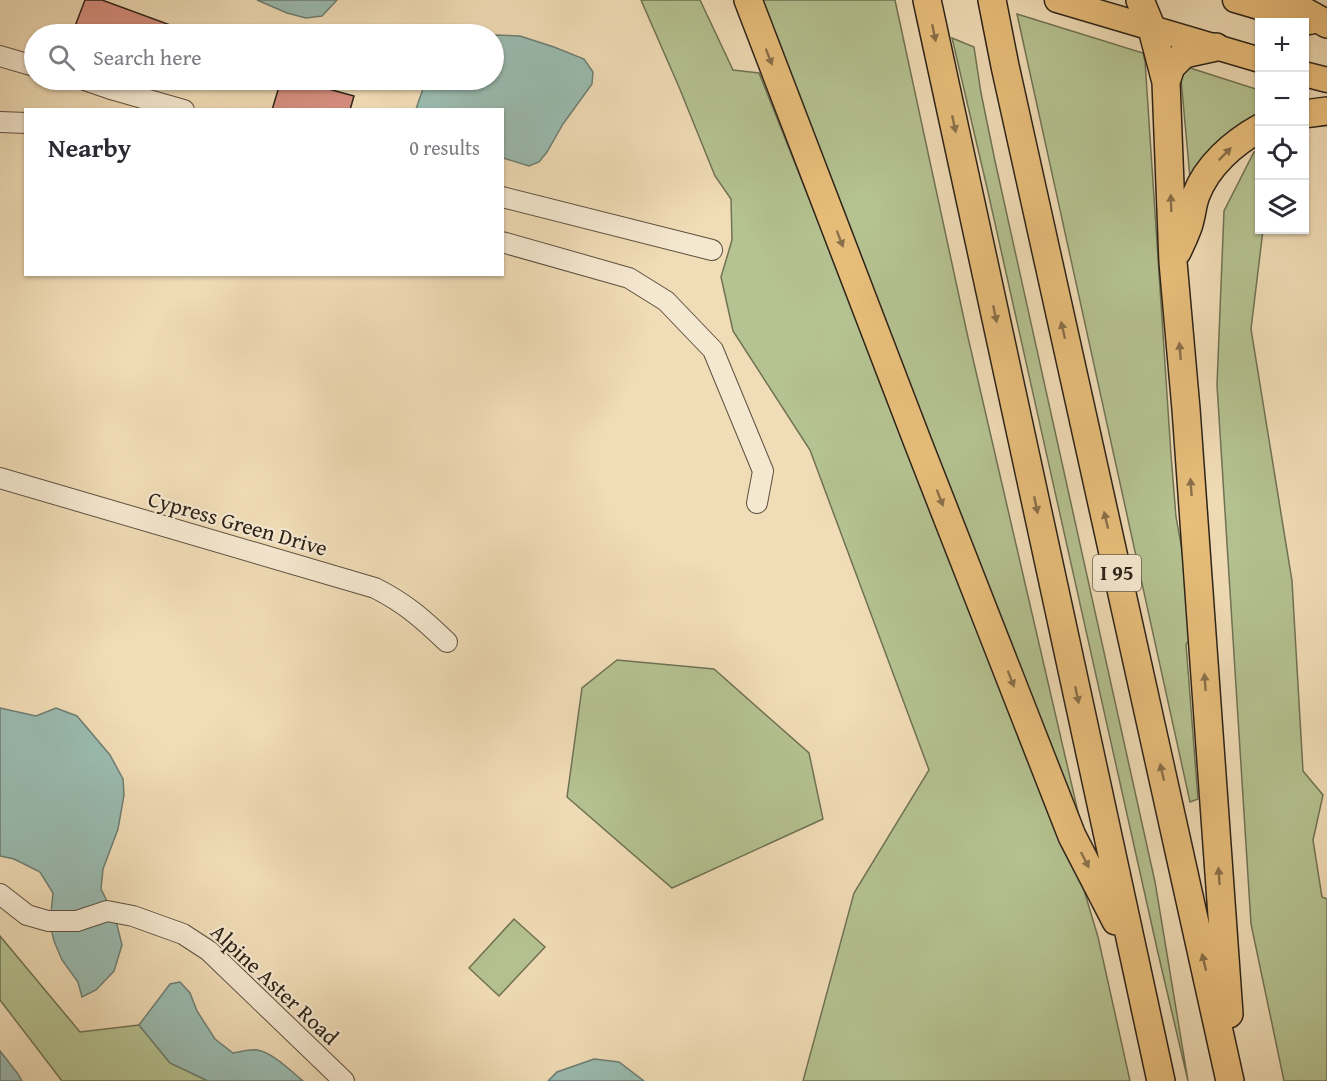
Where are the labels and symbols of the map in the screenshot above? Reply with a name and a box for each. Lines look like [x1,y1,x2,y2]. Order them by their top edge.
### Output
one-way arrow [930,24,939,43]
one-way arrow [765,48,775,66]
one-way arrow [949,114,959,133]
one-way arrow [1217,147,1232,161]
one-way arrow [1166,194,1175,213]
one-way arrow [835,230,845,248]
one-way arrow [990,305,1000,323]
one-way arrow [1058,321,1068,339]
one-way arrow [1175,341,1185,360]
one-way arrow [1186,478,1196,497]
street label: Cypress Green Drive [145,482,331,564]
one-way arrow [935,489,945,507]
one-way arrow [1032,495,1041,514]
one-way arrow [1100,511,1110,529]
road number: I 95 [1093,555,1141,591]
one-way arrow [1007,670,1016,688]
one-way arrow [1200,672,1210,691]
one-way arrow [1073,686,1082,705]
one-way arrow [1156,763,1166,781]
one-way arrow [1080,851,1089,868]
one-way arrow [1214,867,1224,886]
street label: Alpine Aster Road [204,916,347,1052]
one-way arrow [1198,953,1208,972]

